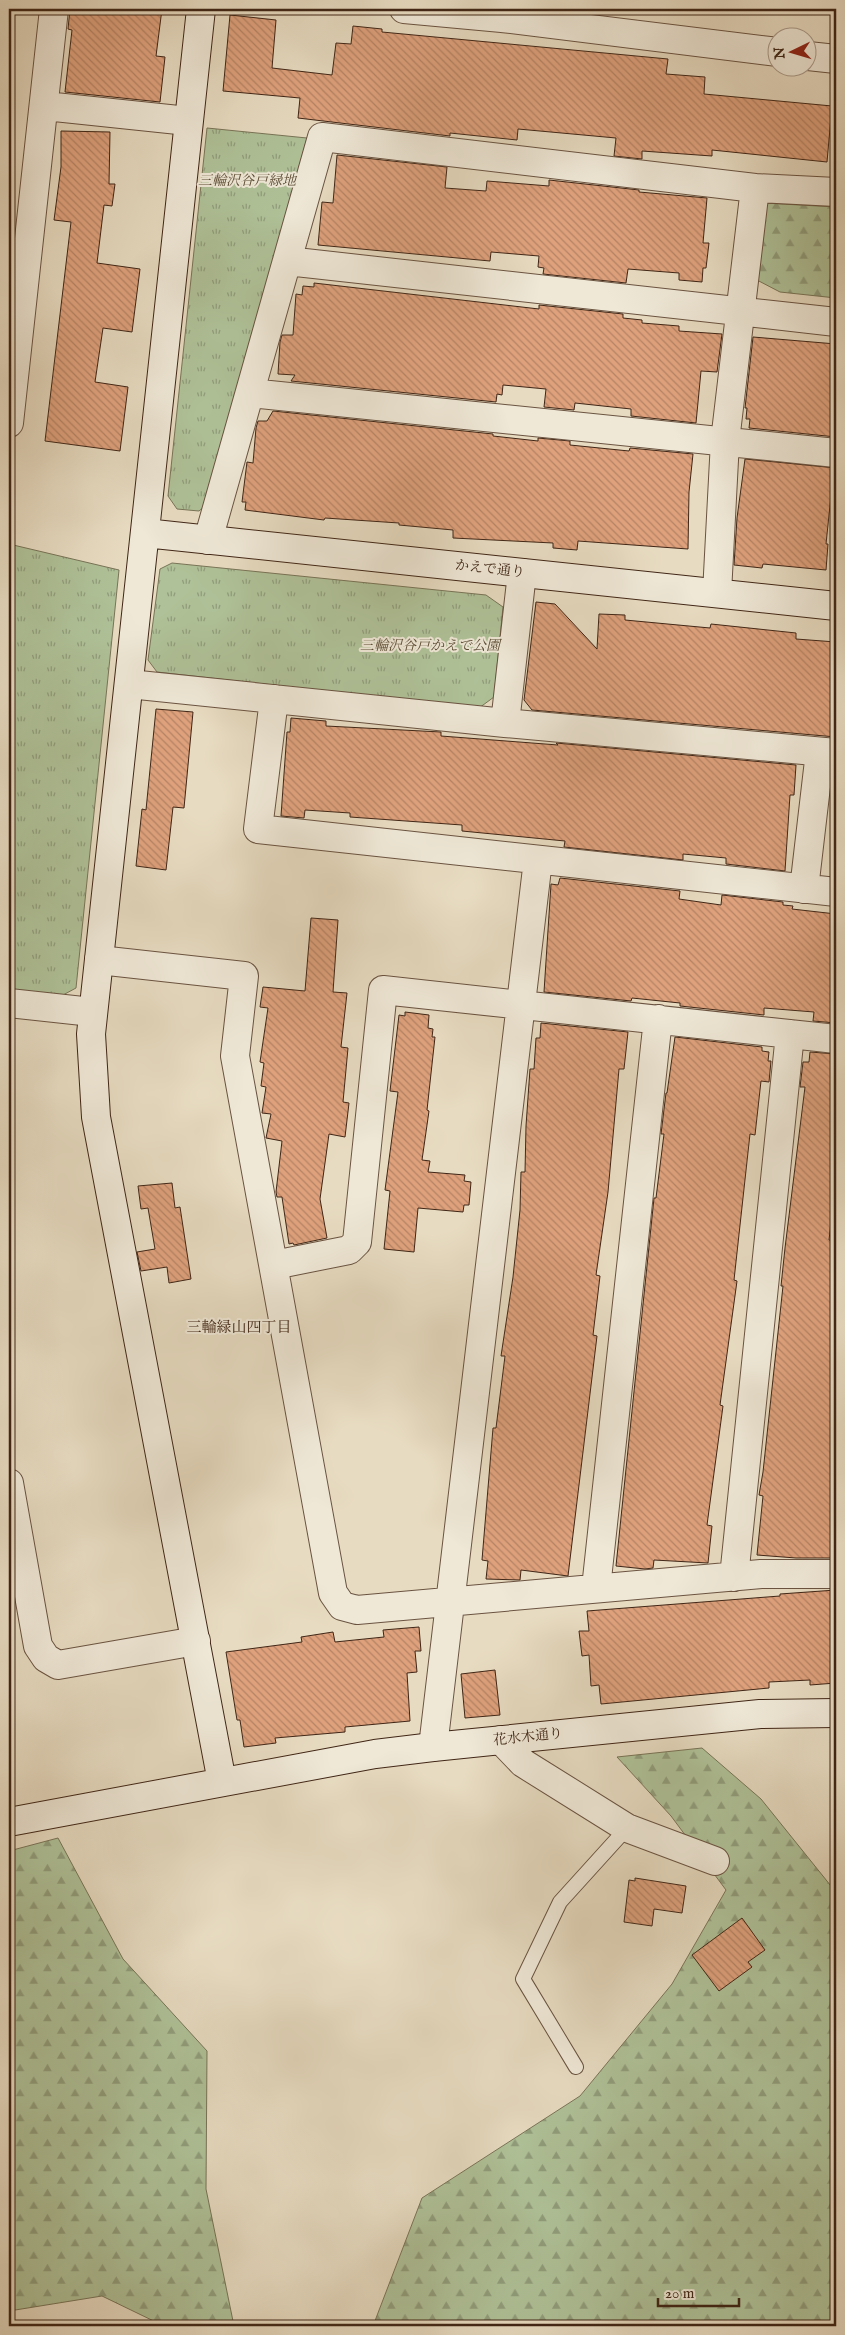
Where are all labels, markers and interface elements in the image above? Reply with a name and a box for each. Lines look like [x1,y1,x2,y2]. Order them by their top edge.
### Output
north arrow [768,28,818,78]
text: N [771,46,790,61]
park label: 三輪沢谷戸緑地 [198,172,298,190]
street label: かえで通り [454,556,526,582]
park label: 三輪沢谷戸かえで公園 [360,637,502,655]
district label: 三輪緑山四丁目 [186,1318,292,1337]
street label: 花水木通り [492,1724,564,1750]
scale bar [658,2275,739,2307]
text: 20 m [665,2284,695,2303]

